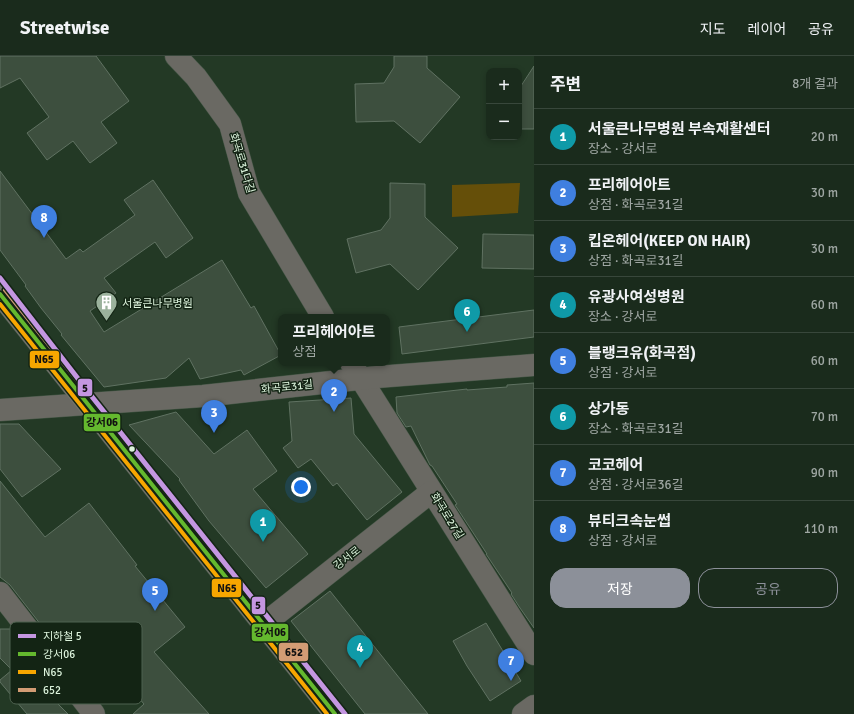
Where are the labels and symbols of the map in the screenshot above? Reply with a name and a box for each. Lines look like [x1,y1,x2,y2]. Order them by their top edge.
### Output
street label: 화곡로31다길 [227,131,257,195]
pin: 8 [31,205,57,238]
building icon: 서울큰나무병원 [93,290,119,323]
place label: 서울큰나무병원 [122,297,193,310]
pin: 6 [454,299,480,332]
line badge: N65 [29,350,60,369]
text: N65 [34,353,54,366]
line badge: 5 [77,378,93,397]
street label: 화곡로31길 [260,378,314,396]
pin: 2 [321,379,347,412]
text: 5 [82,382,88,395]
pin: 3 [201,400,227,433]
line badge: 강서06 [83,413,121,432]
text: 강서06 [86,416,118,429]
unlabelled marker [127,444,137,454]
your location [291,477,311,497]
street label: 화곡로27길 [428,490,466,542]
pin: 1 [250,509,276,542]
street label: 강서로 [331,544,363,572]
pin: 5 [142,578,168,611]
line badge: N65 [211,578,242,598]
text: N65 [217,582,237,595]
line badge: 5 [251,596,266,615]
text: 5 [255,599,261,612]
legend [10,622,142,704]
line badge: 강서06 [251,623,289,642]
text: 강서06 [254,626,286,639]
text: 지하철 5 [43,630,82,643]
pin: 4 [347,635,373,668]
line badge: 652 [278,642,309,662]
text: 652 [285,646,303,659]
text: 강서06 [43,648,75,661]
pin: 7 [498,648,524,681]
text: N65 [43,666,62,679]
text: 652 [43,684,61,697]

